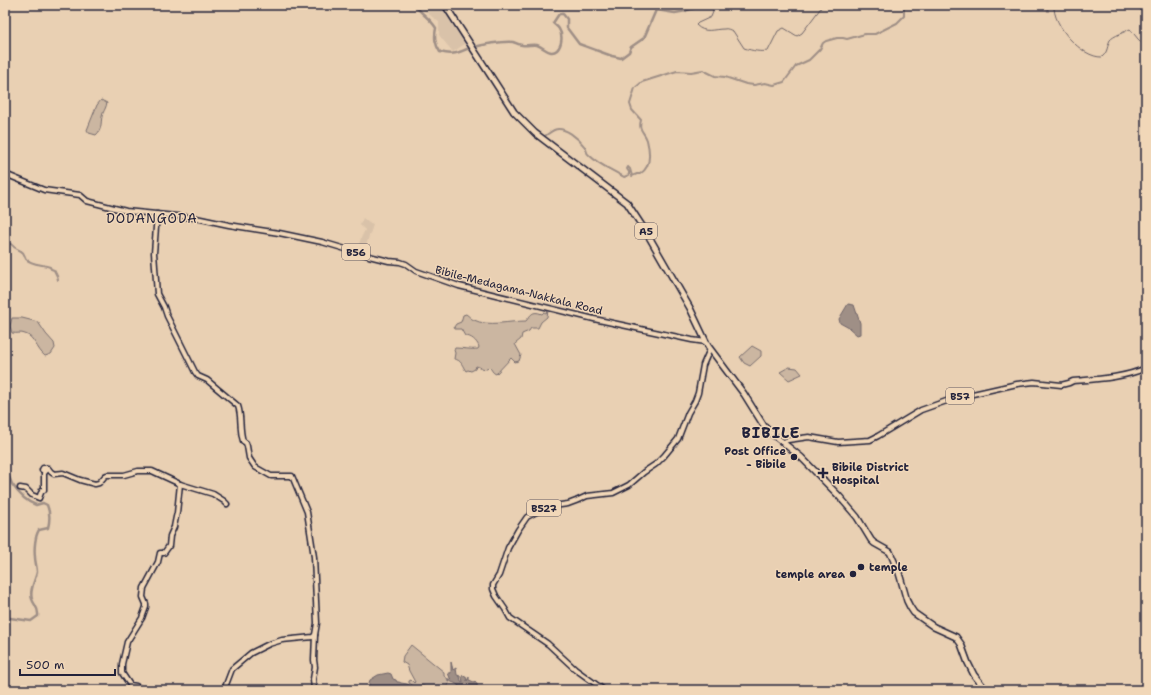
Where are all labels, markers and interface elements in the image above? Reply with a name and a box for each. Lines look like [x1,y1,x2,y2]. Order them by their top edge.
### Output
district label: DODANGODA [106,210,198,227]
road number: A5 [635,223,657,239]
road number: B56 [342,244,370,260]
street label: Bibile-Medagama-Nakkala Road [433,262,604,319]
road number: B57 [946,388,974,404]
district label: BIBILE [741,423,801,443]
place label: Post Office - Bibile [724,444,786,472]
marker: Post Office - Bibile [789,452,799,462]
place label: Bibile District Hospital [832,460,909,488]
marker: Bibile District Hospital [817,467,829,479]
road number: B527 [527,500,561,516]
place label: temple [869,560,908,575]
marker: temple [856,562,866,572]
place label: temple area [776,567,845,582]
marker: temple area [848,569,858,579]
scale bar [20,651,115,677]
text: 500 m [26,657,64,673]

